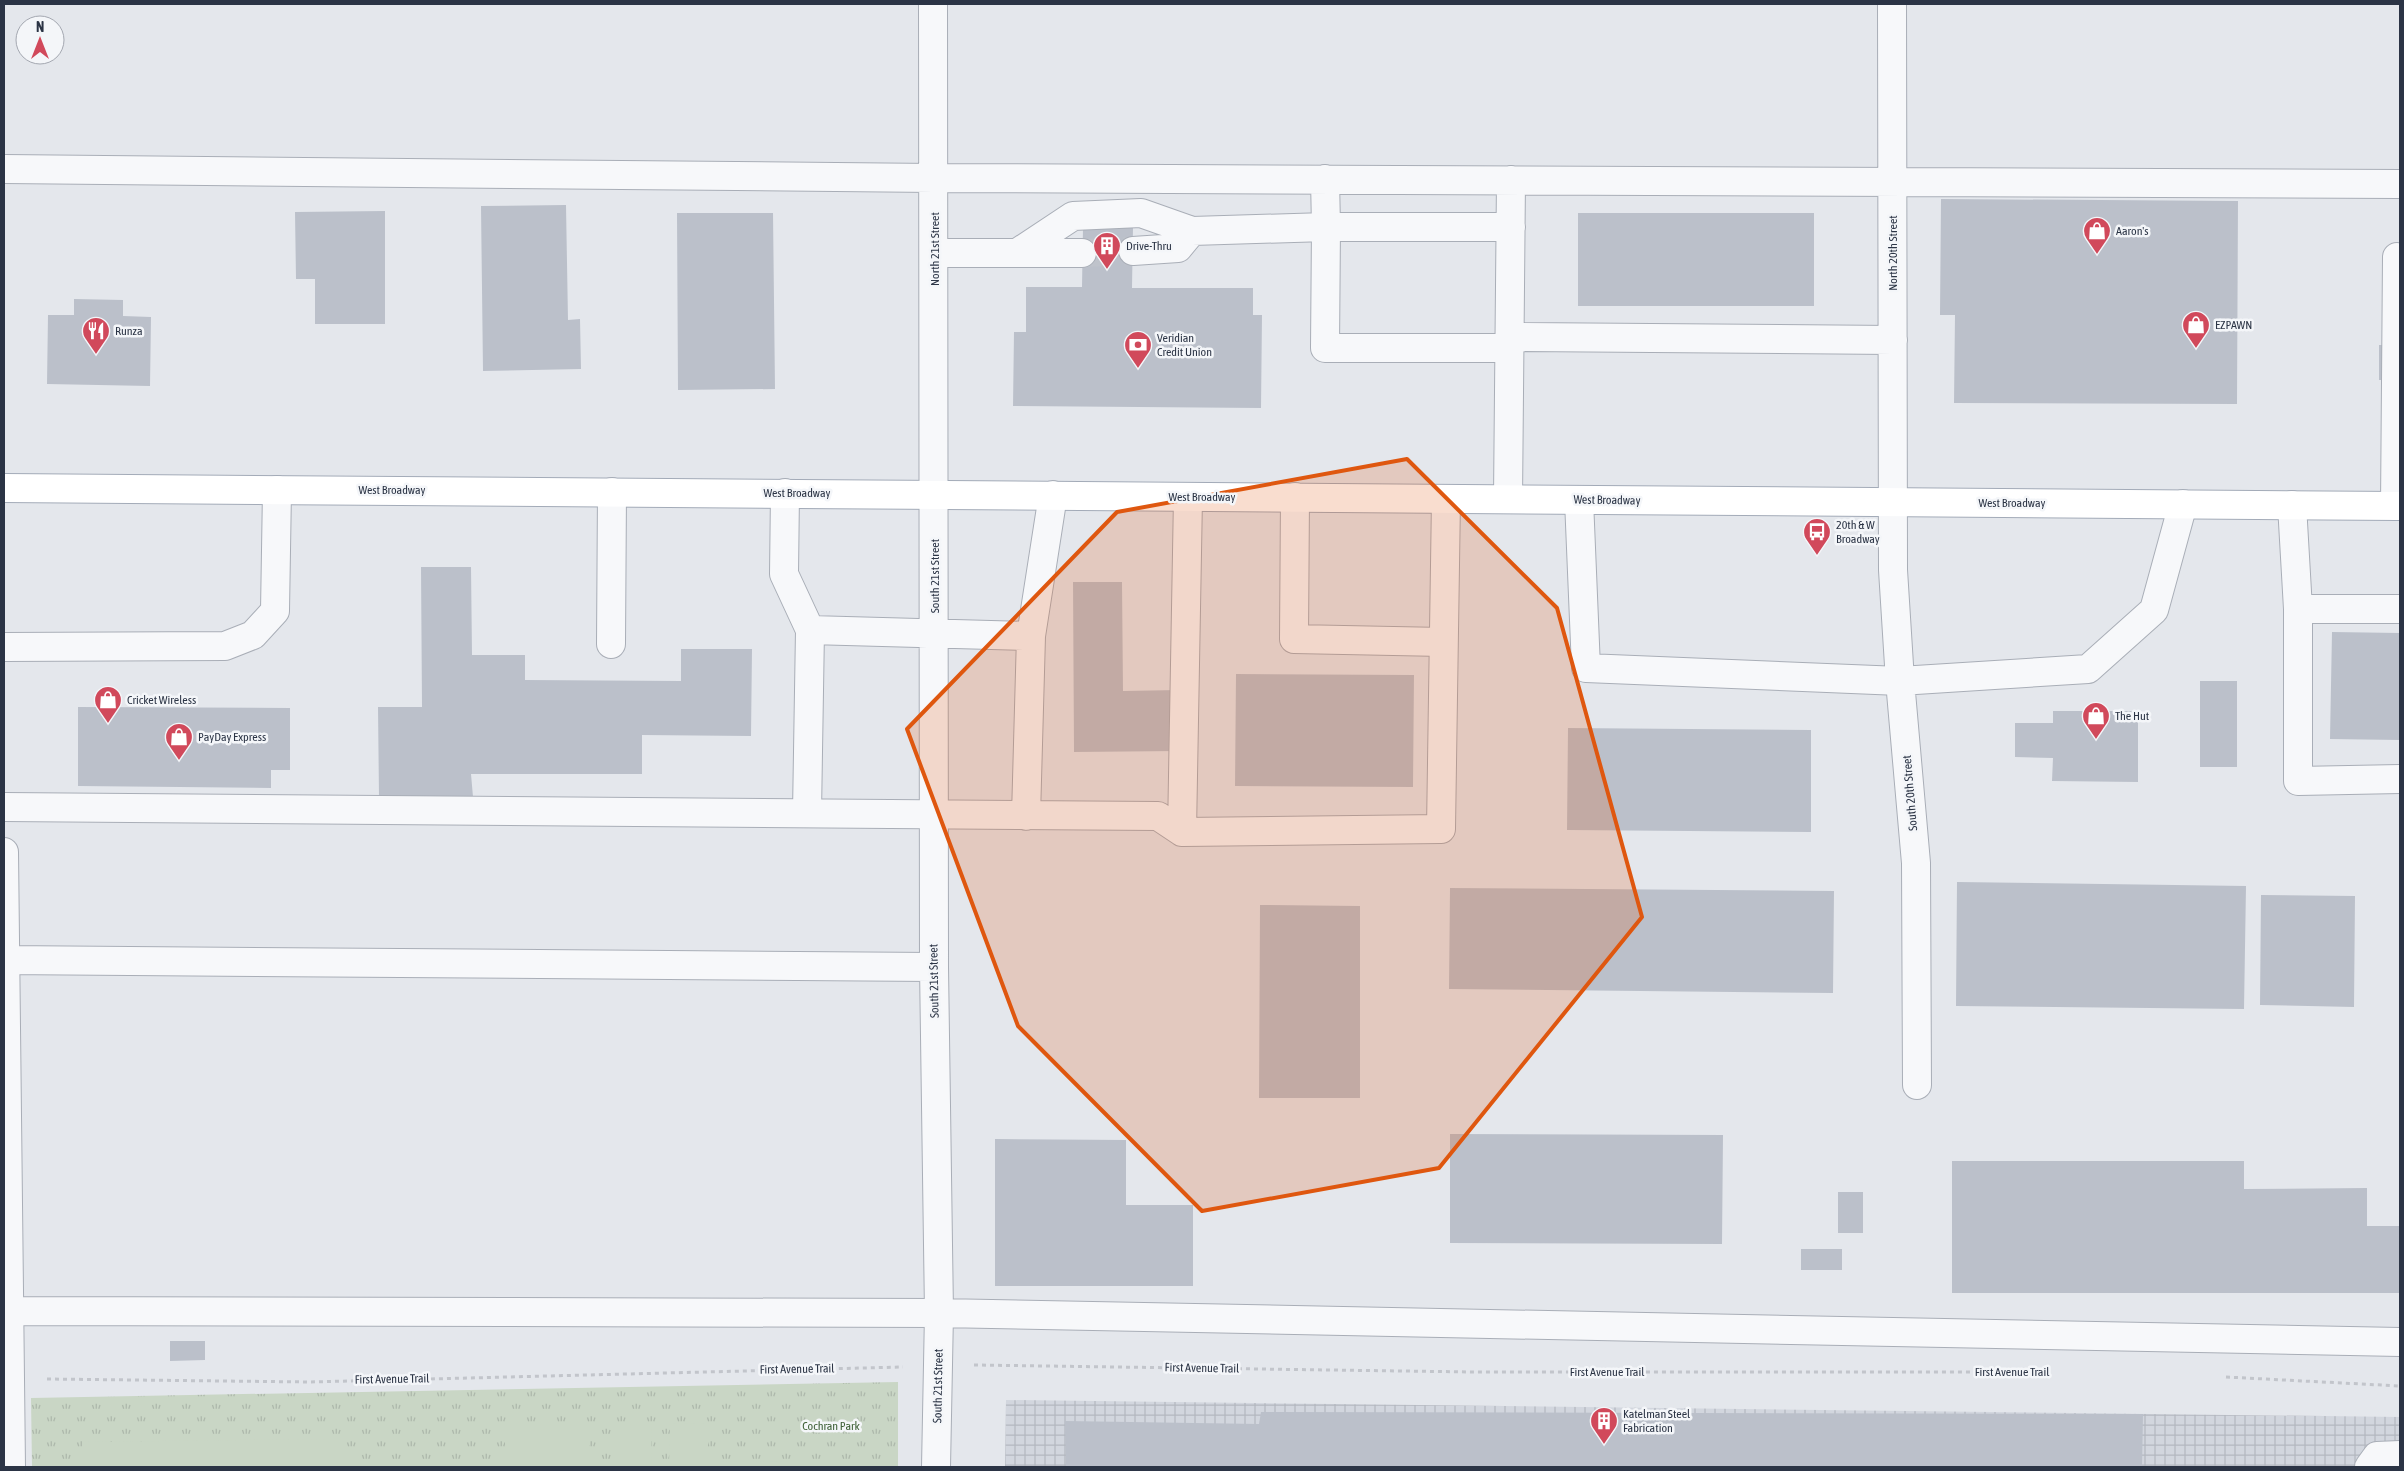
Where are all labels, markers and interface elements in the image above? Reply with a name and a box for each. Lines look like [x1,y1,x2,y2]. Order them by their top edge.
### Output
north arrow [15,15,65,65]
text: N [36,19,44,35]
street label: North 21st Street [928,211,942,286]
street label: North 20th Street [1886,215,1900,291]
shop icon: Aaron's [2082,216,2112,255]
place label: Aaron's [2116,224,2148,238]
building icon: Drive-Thru [1092,231,1122,270]
place label: Drive-Thru [1126,239,1172,253]
shop icon: EZPAWN [2181,310,2211,349]
restaurant icon: Runza [81,316,111,355]
place label: EZPAWN [2215,318,2252,332]
place label: Runza [115,324,143,338]
bank icon: Veridian Credit Union [1123,330,1153,369]
place label: Veridian Credit Union [1157,331,1212,359]
street label: West Broadway [359,483,425,497]
street label: West Broadway [764,486,830,500]
street label: West Broadway [1169,490,1235,504]
street label: West Broadway [1573,492,1641,508]
street label: West Broadway [1979,496,2045,510]
bus stop icon: 20th & W Broadway [1802,517,1832,556]
place label: 20th & W Broadway [1836,518,1880,546]
street label: South 21st Street [928,538,942,613]
shop icon: Cricket Wireless [93,685,123,724]
place label: Cricket Wireless [127,693,196,707]
shop icon: The Hut [2081,701,2111,740]
place label: The Hut [2115,709,2150,723]
shop icon: PayDay Express [164,722,194,761]
place label: PayDay Express [198,730,266,744]
street label: South 20th Street [1900,754,1920,831]
street label: South 21st Street [926,943,942,1018]
street label: South 21st Street [930,1348,946,1423]
street label: First Avenue Trail [1165,1360,1240,1376]
street label: First Avenue Trail [760,1361,835,1377]
street label: First Avenue Trail [1570,1365,1645,1379]
street label: First Avenue Trail [1975,1365,2050,1379]
street label: First Avenue Trail [355,1371,430,1387]
building icon: Katelman Steel Fabrication [1589,1406,1619,1445]
place label: Katelman Steel Fabrication [1623,1407,1691,1435]
park label: Cochran Park [802,1419,861,1433]

